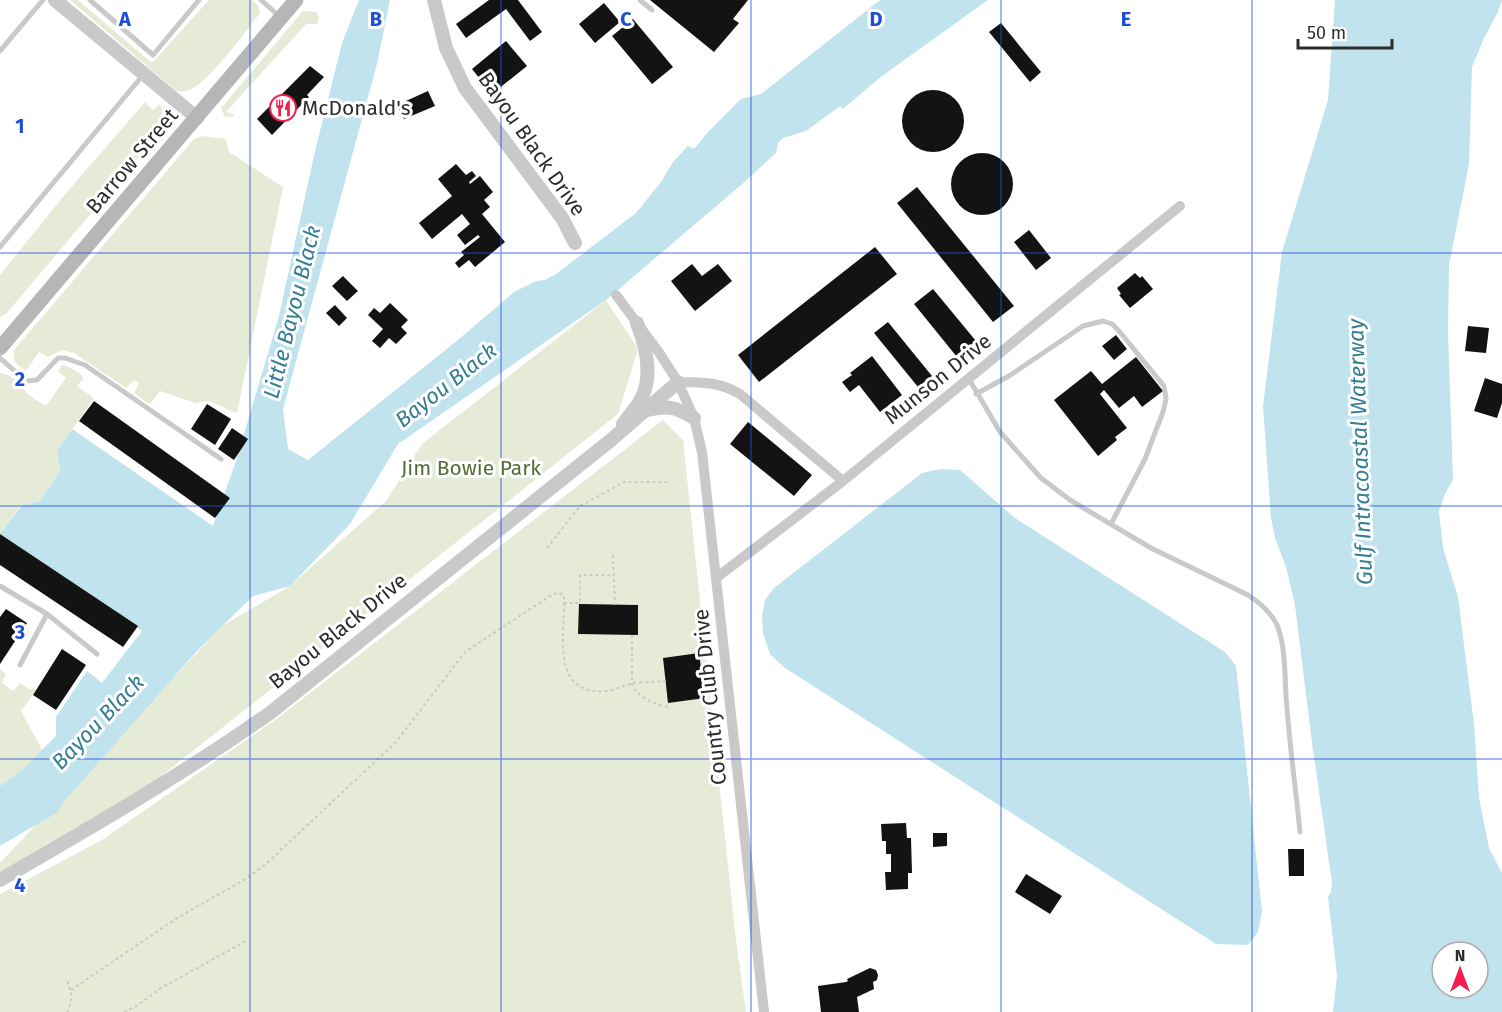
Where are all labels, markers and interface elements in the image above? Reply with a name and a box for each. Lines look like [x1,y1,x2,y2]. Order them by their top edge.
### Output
text: A [118,7,132,31]
text: B [370,7,382,31]
text: C [620,7,632,31]
text: D [869,7,883,31]
text: E [1121,7,1131,31]
scale bar [1298,12,1392,50]
text: 50 m [1307,22,1346,44]
street label: Bayou Black Drive [473,67,591,221]
restaurant icon: McDonald's [268,93,298,123]
place label: McDonald's [302,95,411,121]
street label: Barrow Street [80,103,184,219]
text: 1 [15,114,25,138]
water label: Little Bayou Black [257,223,327,401]
water label: Gulf Intracoastal Waterway [1342,317,1378,586]
street label: Munson Drive [879,328,997,430]
water label: Bayou Black [390,337,502,433]
text: 2 [15,367,25,391]
park label: Jim Bowie Park [401,455,541,481]
street label: Bayou Black Drive [264,567,412,695]
street label: Country Club Drive [688,608,732,786]
text: 3 [14,620,25,644]
water label: Bayou Black [46,669,150,775]
text: 4 [14,873,26,897]
north arrow [1430,940,1490,1000]
text: N [1455,946,1465,965]

